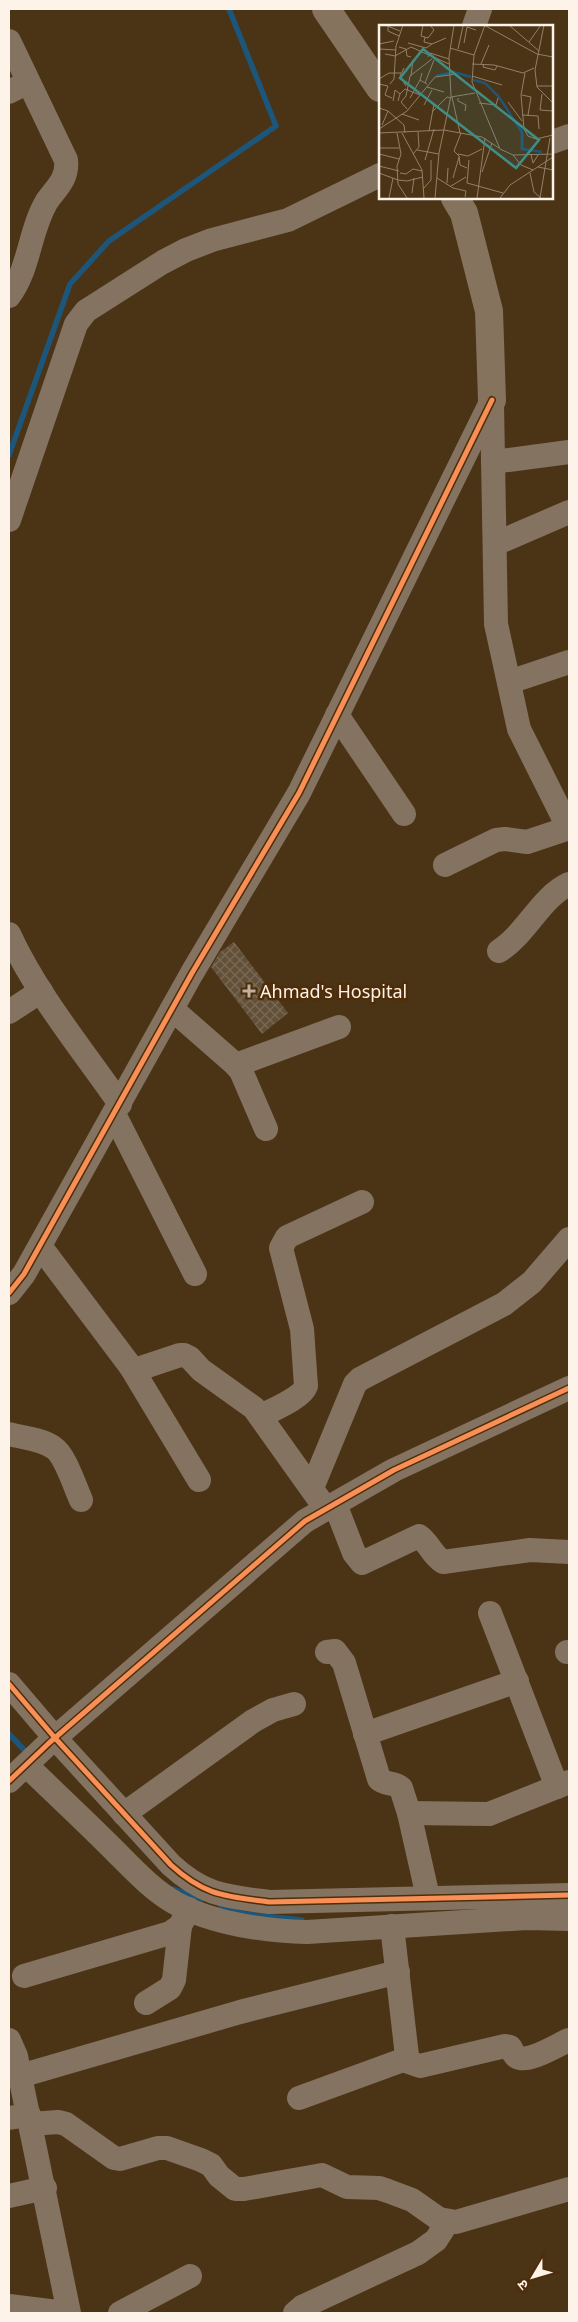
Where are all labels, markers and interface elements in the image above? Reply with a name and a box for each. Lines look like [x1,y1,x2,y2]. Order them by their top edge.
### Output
inset map [379,25,553,199]
place label: Ahmad's Hospital [260,979,407,1003]
marker: Ahmad's Hospital [242,984,256,998]
north arrow [508,2252,558,2302]
text: उ [512,2276,532,2294]

